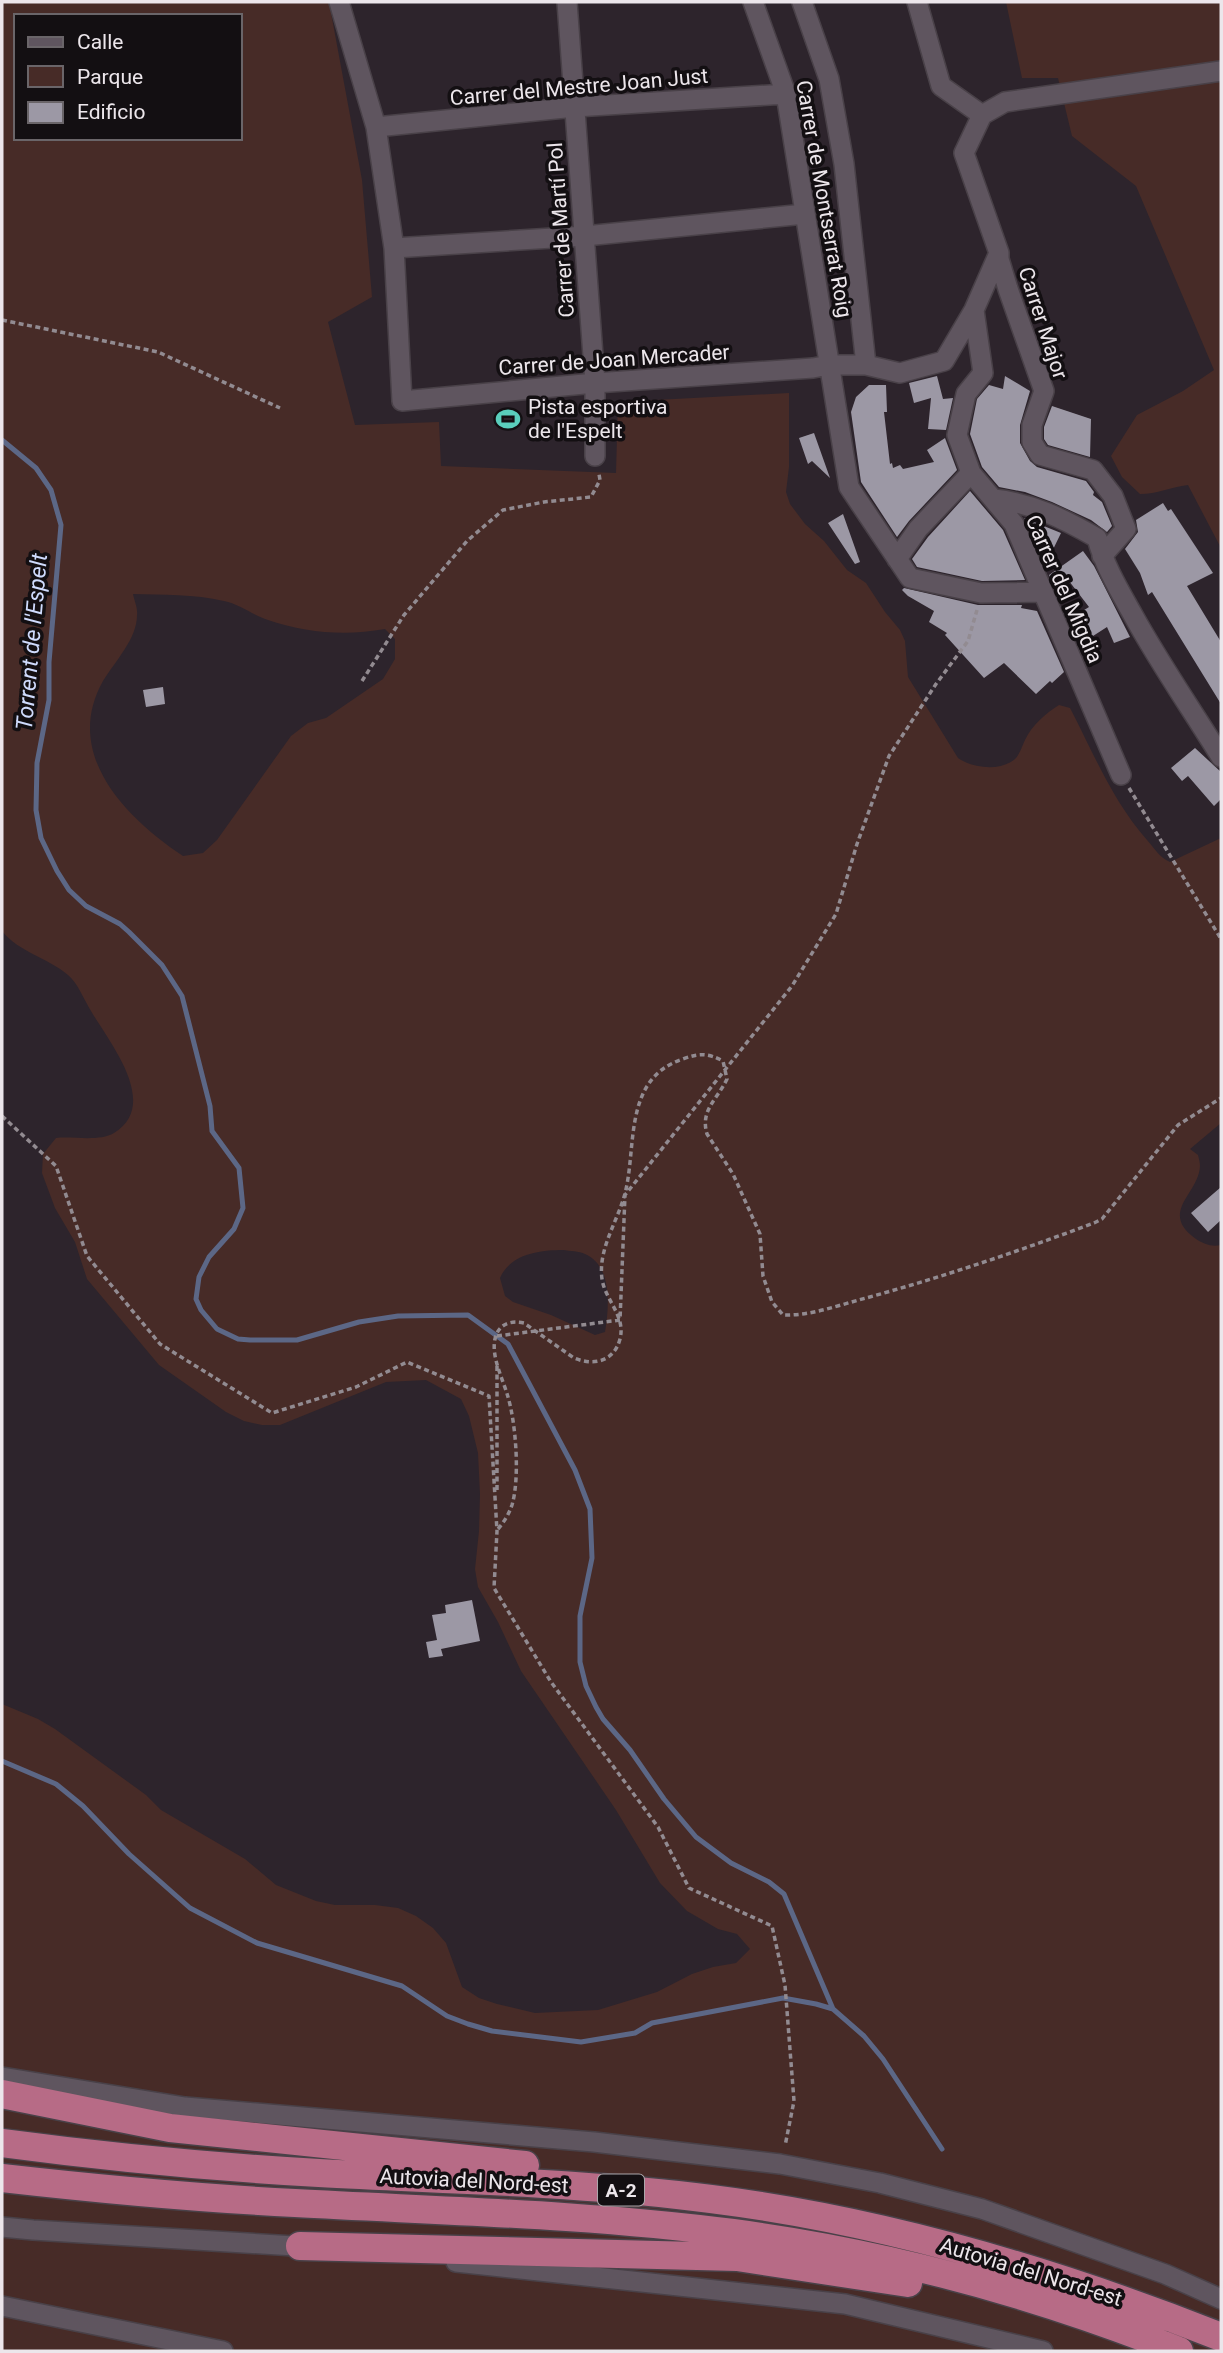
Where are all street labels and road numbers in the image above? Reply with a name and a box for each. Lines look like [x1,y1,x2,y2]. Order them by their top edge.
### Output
street label: Carrer del Mestre Joan Just [449,64,709,110]
street label: Carrer de Montserrat Roig [791,78,857,320]
street label: Carrer de Martí Pol [543,142,579,318]
street label: Carrer Major [1014,264,1072,382]
street label: Carrer de Joan Mercader [498,340,730,380]
street label: Carrer del Migdia [1021,511,1107,667]
street label: Autovia del Nord-est [379,2164,569,2198]
road number: A-2 [598,2174,644,2206]
street label: Autovia del Nord-est [937,2233,1125,2311]

